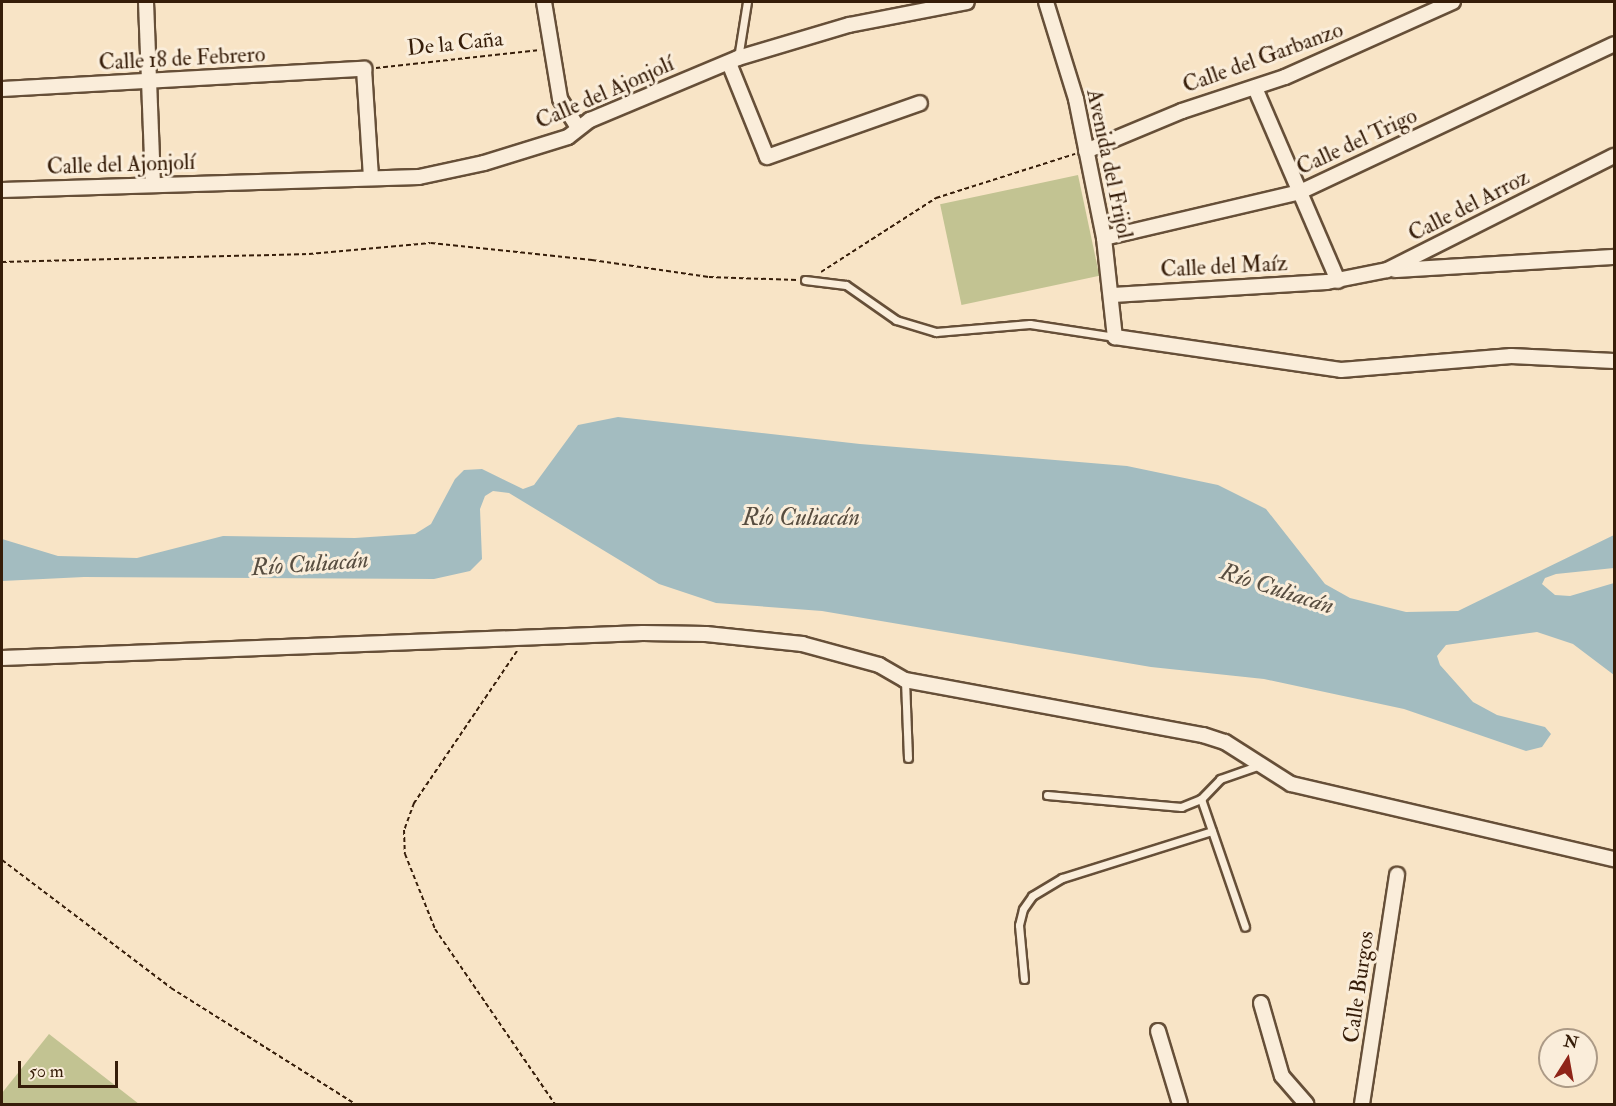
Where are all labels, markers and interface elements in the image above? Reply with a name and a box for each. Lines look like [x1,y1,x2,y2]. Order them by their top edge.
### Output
street label: Calle del Garbanzo [1179,17,1347,99]
street label: De la Caña [406,26,504,62]
street label: Calle 18 de Febrero [98,41,266,77]
street label: Calle del Ajonjolí [532,51,678,135]
street label: Avenida del Frijol [1080,87,1138,241]
street label: Calle del Trigo [1293,103,1421,181]
street label: Calle del Ajonjolí [46,149,196,181]
street label: Calle del Arroz [1404,164,1534,248]
street label: Calle del Maíz [1160,250,1288,284]
water label: Río Culiacán [742,504,860,532]
water label: Río Culiacán [250,546,370,582]
water label: Río Culiacán [1217,557,1337,621]
street label: Calle Burgos [1338,929,1380,1045]
north arrow [1538,1028,1598,1088]
text: N [1562,1031,1580,1053]
scale bar [21,1049,122,1087]
text: 50 m [29,1060,64,1083]

